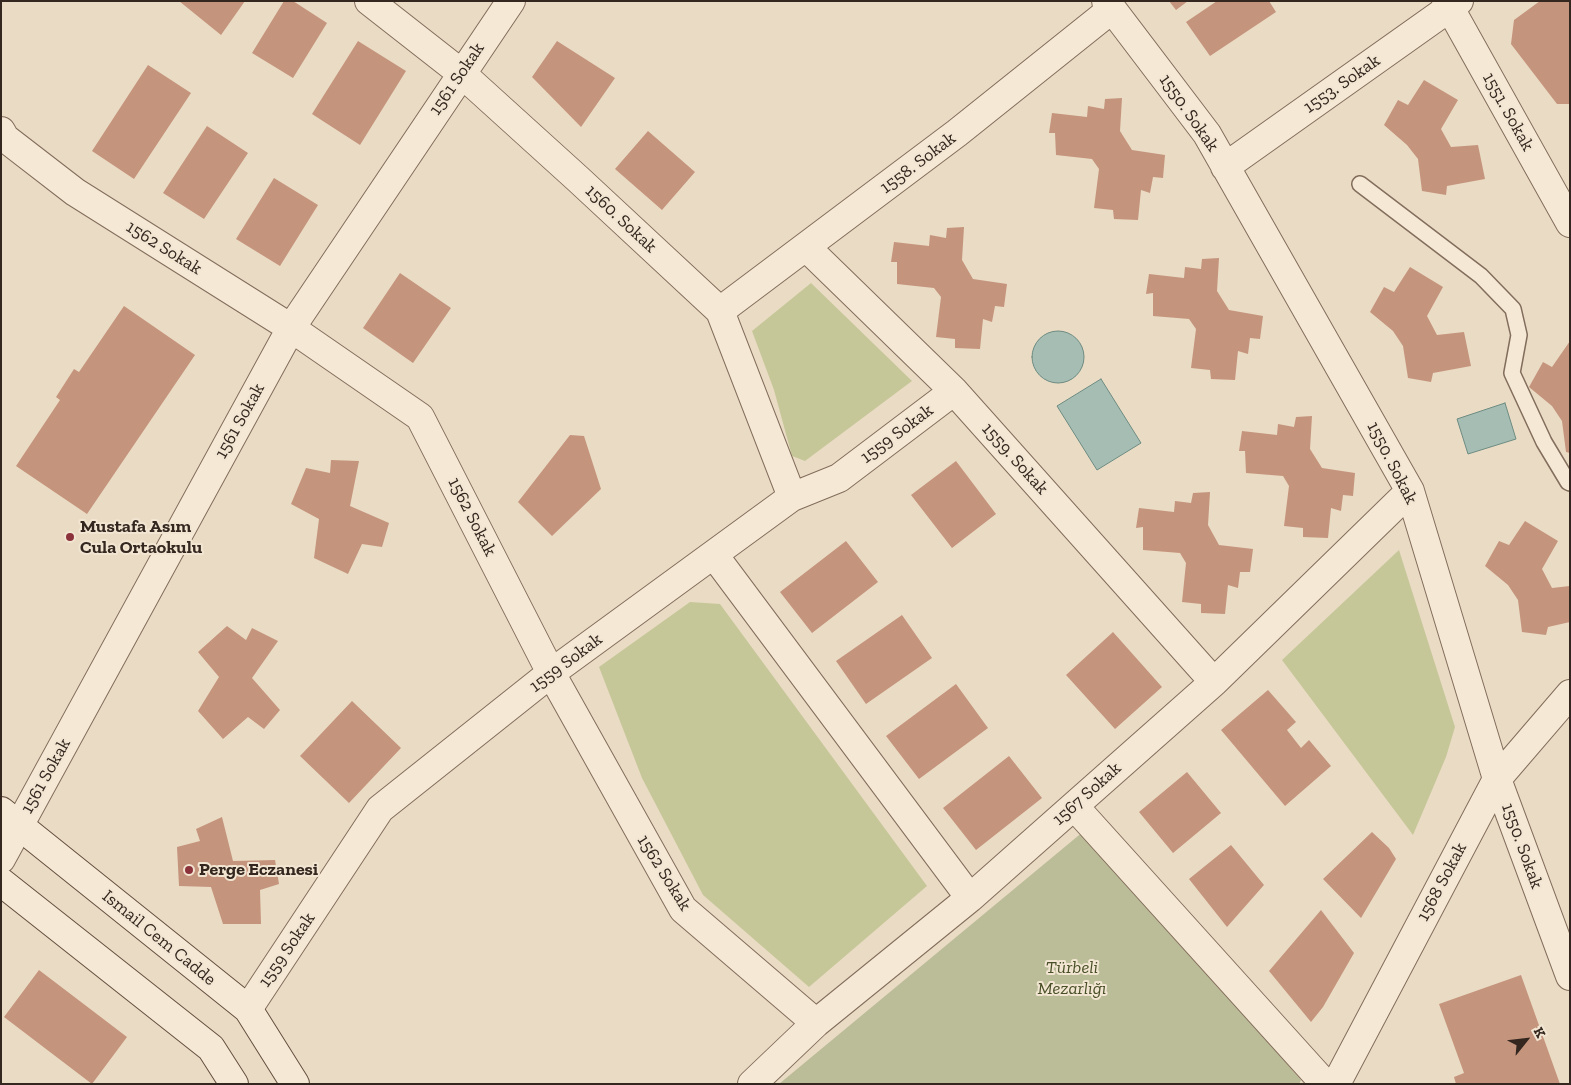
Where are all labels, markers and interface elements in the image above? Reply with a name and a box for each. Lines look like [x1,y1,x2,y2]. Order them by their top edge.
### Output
street label: 1561 Sokak [425,39,489,119]
street label: 1553. Sokak [1300,50,1384,118]
street label: 1551. Sokak [1478,69,1538,155]
street label: 1550. Sokak [1154,70,1224,156]
street label: 1558. Sokak [876,128,960,198]
street label: 1560. Sokak [581,180,661,258]
street label: 1562 Sokak [122,216,206,280]
street label: 1561 Sokak [210,379,270,463]
street label: 1559 Sokak [856,400,938,468]
street label: 1550. Sokak [1362,418,1422,508]
street label: 1559. Sokak [977,419,1053,499]
street label: 1562 Sokak [443,474,501,560]
place label: Mustafa Asım Cula Ortaokulu [80,516,202,558]
marker: Mustafa Asım Cula Ortaokulu [64,531,76,543]
street label: 1559 Sokak [525,629,607,697]
street label: 1561 Sokak [16,734,76,818]
street label: 1567 Sokak [1048,758,1126,830]
street label: 1550. Sokak [1497,800,1547,892]
street label: 1562 Sokak [632,831,696,915]
street label: 1568 Sokak [1412,839,1472,925]
place label: Perge Eczanesi [199,859,318,881]
marker: Perge Eczanesi [183,864,195,876]
street label: Ismail Cem Cadde [98,886,220,990]
street label: 1559 Sokak [254,909,320,991]
park label: Türbeli Mezarlığı [1038,957,1106,1000]
north arrow [1501,1015,1551,1065]
text: K [1530,1024,1549,1041]

